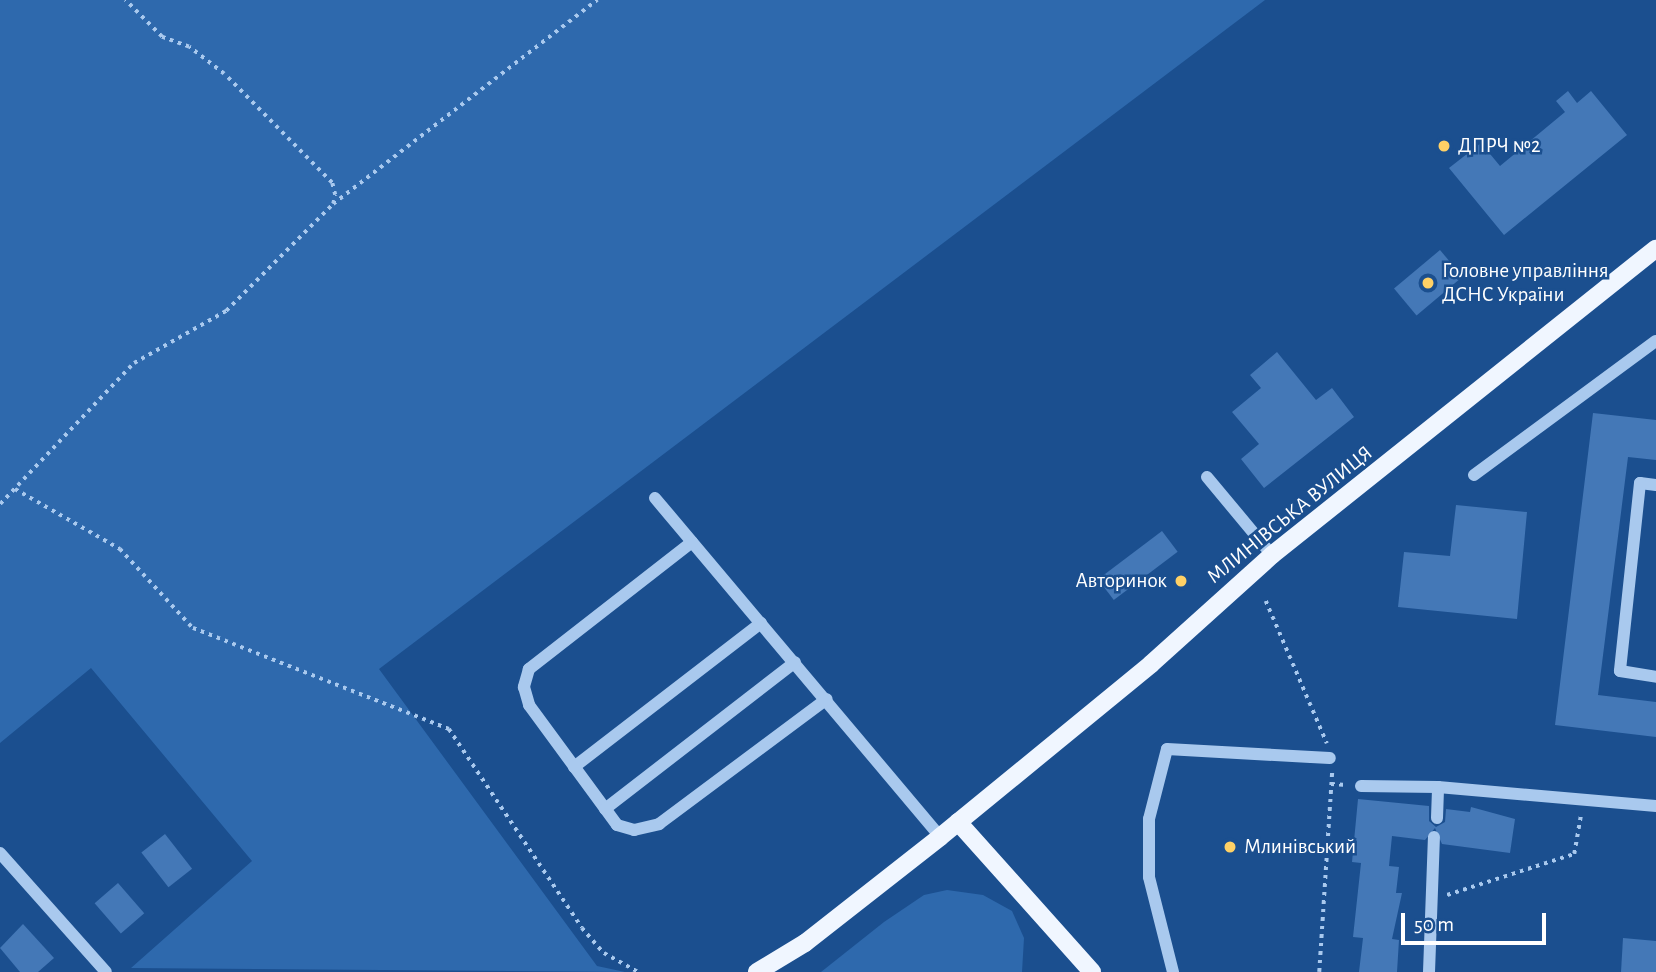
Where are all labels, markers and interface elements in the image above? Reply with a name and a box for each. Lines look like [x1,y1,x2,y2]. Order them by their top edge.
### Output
place label: ДПРЧ №2 [1458,133,1541,159]
marker: ДПРЧ №2 [1436,138,1452,154]
place label: Головне управління ДСНС України [1442,258,1609,308]
marker: Головне управління ДСНС України [1420,275,1436,291]
street label: МЛИНІВСЬКА ВУЛИЦЯ [1202,440,1378,590]
place label: Авторинок [1075,568,1167,594]
marker: Авторинок [1173,573,1189,589]
place label: Млинівський [1244,834,1356,860]
marker: Млинівський [1222,839,1238,855]
scale bar [1404,898,1549,942]
text: 50 m [1414,914,1454,935]

